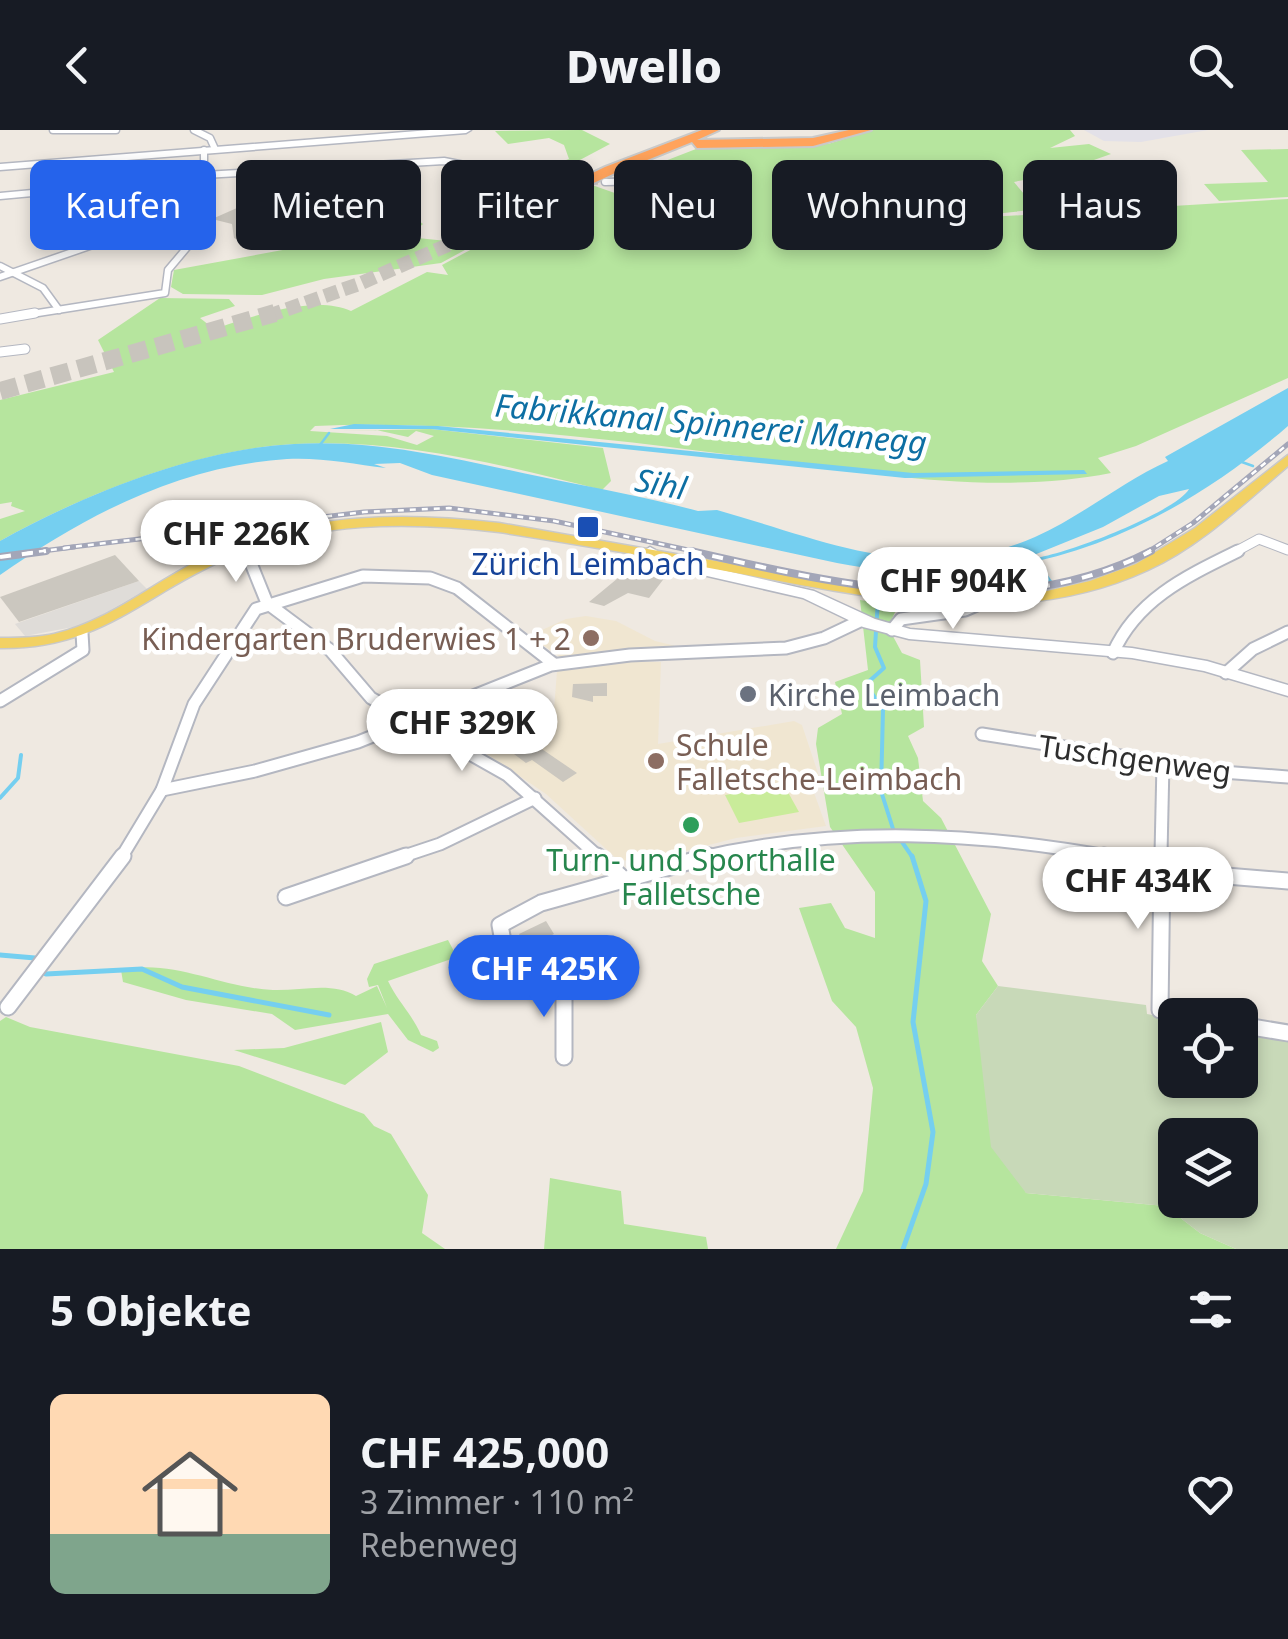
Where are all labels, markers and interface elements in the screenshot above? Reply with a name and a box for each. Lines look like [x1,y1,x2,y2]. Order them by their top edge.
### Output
text: Dwello [566,35,722,96]
icon: back [50,38,105,93]
icon: search [1183,38,1238,93]
chip: Kaufen [30,160,216,250]
chip: Mieten [236,160,421,250]
chip: Filter [441,160,594,250]
chip: Neu [614,160,752,250]
chip: Wohnung [772,160,1003,250]
chip: Haus [1023,160,1177,250]
water label: Fabrikkanal Spinnerei Manegg [493,383,929,463]
water label: Sihl [632,457,691,509]
pin: CHF 226K [133,500,339,585]
text: CHF 226K [162,511,310,554]
marker: Zürich Leimbach [575,514,601,540]
place label: Zürich Leimbach [471,543,705,584]
pin: CHF 904K [850,547,1056,632]
text: CHF 904K [879,558,1027,601]
place label: Kindergarten Bruderwies 1 + 2 [141,618,571,659]
marker: Kindergarten Bruderwies 1 + 2 [580,627,602,649]
place label: Kirche Leimbach [768,674,1000,715]
marker: Kirche Leimbach [737,683,759,705]
pin: CHF 329K [359,689,565,774]
text: CHF 329K [388,700,536,743]
place label: Schule Falletsche-Leimbach [676,724,962,799]
street label: Tuschgenweg [1036,724,1234,792]
marker: Schule Falletsche-Leimbach [645,750,667,772]
marker: Turn- und Sporthalle Falletsche [680,814,702,836]
place label: Turn- und Sporthalle Falletsche [546,839,836,914]
pin: CHF 434K [1035,847,1241,932]
text: CHF 434K [1064,858,1212,901]
pin: CHF 425K [441,935,647,1020]
text: CHF 425K [470,946,618,989]
map controls [1158,998,1258,1218]
button: locate [1158,998,1258,1098]
button: layers [1158,1118,1258,1218]
text: 5 Objekte [50,1281,252,1338]
icon: filters [1183,1282,1238,1337]
text: CHF 425,000 [360,1423,609,1480]
icon: home [130,1434,250,1554]
icon: heart [1183,1467,1238,1522]
text: 3 Zimmer · 110 m² [360,1480,634,1523]
text: Rebenweg [360,1523,518,1566]

